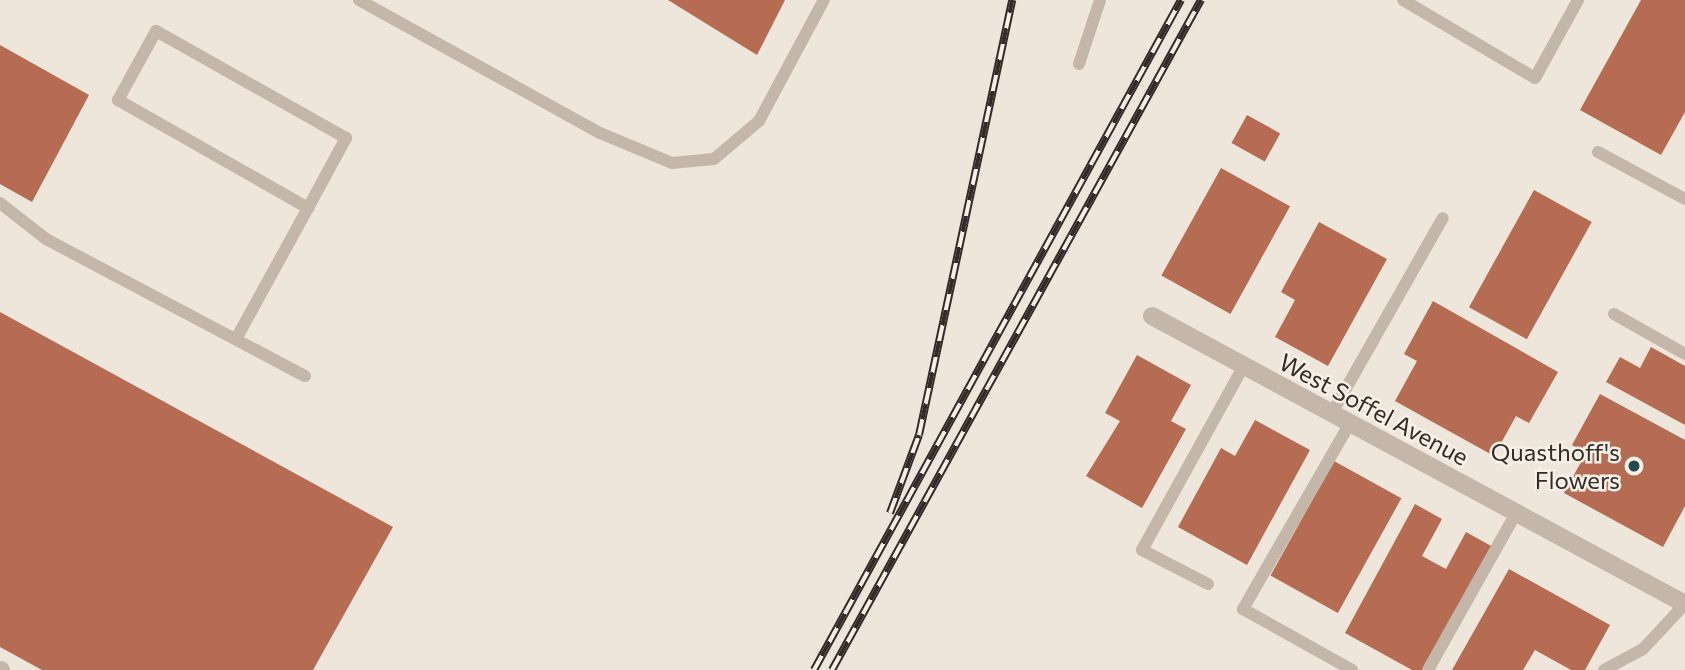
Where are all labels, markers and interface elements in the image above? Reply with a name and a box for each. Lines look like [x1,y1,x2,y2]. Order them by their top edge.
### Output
street label: West Soffel Avenue [1274,347,1474,471]
place label: Quasthoff's Flowers [1491,438,1620,494]
marker: Quasthoff's Flowers [1626,458,1642,474]

